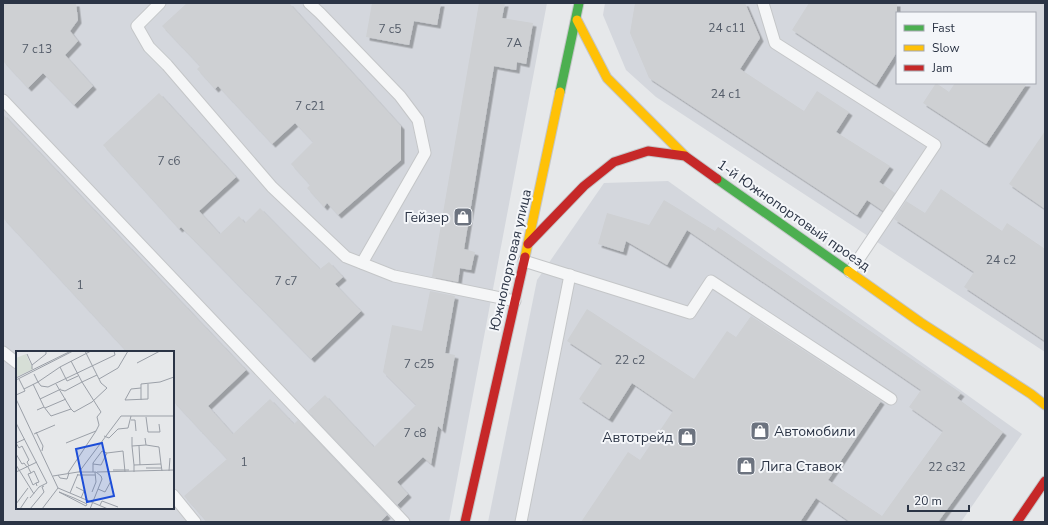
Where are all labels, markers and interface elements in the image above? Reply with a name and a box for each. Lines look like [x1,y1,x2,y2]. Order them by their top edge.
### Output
legend [896,12,1036,84]
house number: 24 с11 [708,20,746,36]
text: Fast [932,20,955,36]
house number: 7 c5 [378,21,402,37]
house number: 7А [506,35,522,51]
text: Slow [932,40,960,56]
house number: 7 с13 [22,41,52,57]
text: Jam [931,60,953,76]
house number: 24 с1 [711,86,741,102]
house number: 7 c21 [295,98,325,114]
house number: 7 с6 [157,153,181,169]
street label: 1-й Южнопортовый проезд [713,155,874,276]
street label: Южнопортовая улица [485,187,536,333]
shop icon: Гейзер [452,206,474,228]
place label: Гейзер [404,208,449,227]
house number: 24 с2 [986,252,1016,268]
house number: 7 с7 [274,273,298,289]
house number: 1 [76,277,84,293]
inset map [16,351,174,509]
house number: 22 с2 [615,352,645,368]
house number: 7 с25 [404,356,434,372]
shop icon: Автомобили [749,420,771,442]
place label: Автомобили [774,422,856,441]
house number: 7 c8 [403,425,427,441]
shop icon: Автотрейд [676,426,698,448]
place label: Автотрейд [602,428,673,447]
house number: 1 [240,454,248,470]
shop icon: Лига Ставок [735,455,757,477]
place label: Лига Ставок [760,457,843,476]
house number: 22 c32 [928,459,966,475]
scale bar [908,487,969,513]
text: 20 m [914,493,942,509]

